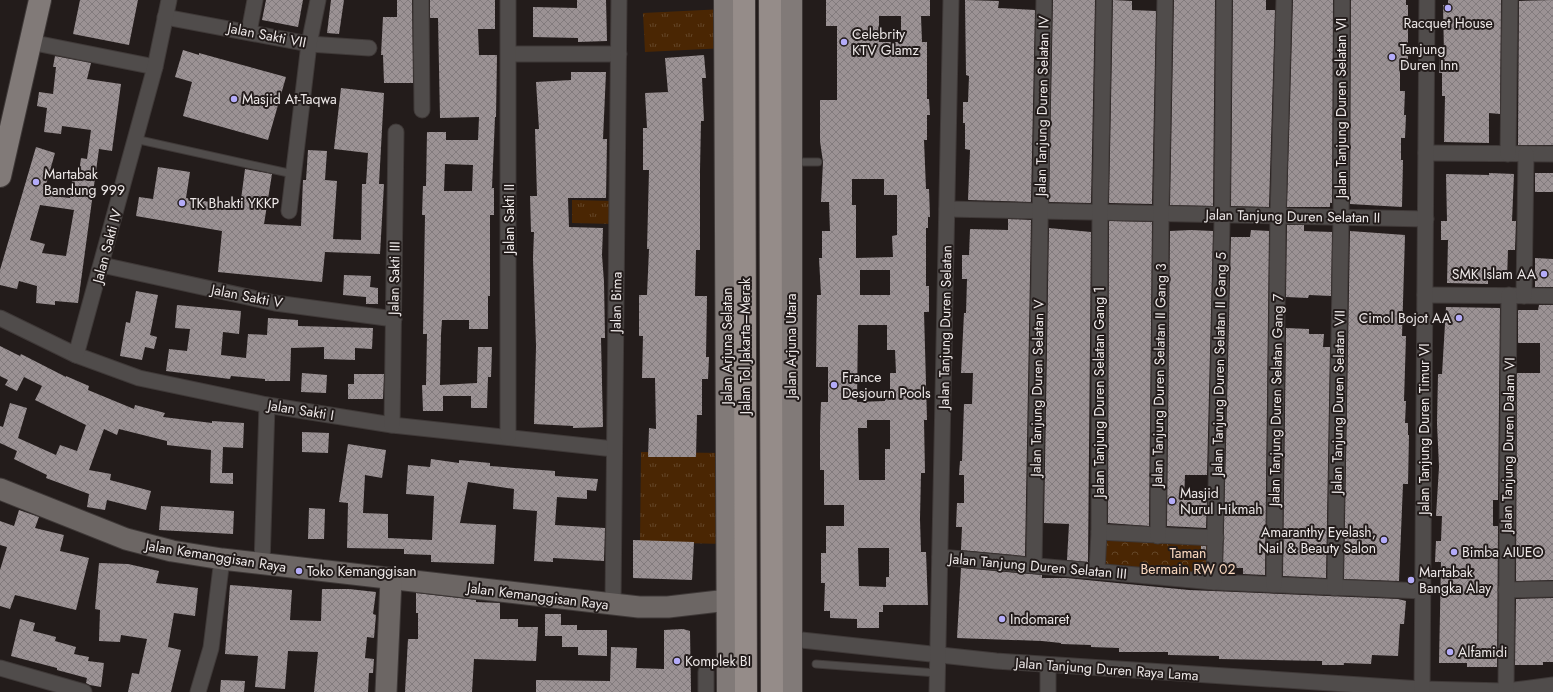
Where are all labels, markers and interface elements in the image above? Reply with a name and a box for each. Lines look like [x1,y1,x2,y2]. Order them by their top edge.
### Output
marker: Racquet House [1443,3,1453,13]
place label: Racquet House [1403,13,1493,33]
street label: Jalan Tanjung Duren Selatan IV [1030,15,1054,198]
street label: Jalan Sakti VII [224,17,308,52]
street label: Jalan Tanjung Duren Selatan VI [1331,18,1351,200]
place label: Celebrity KTV Glamz [852,24,919,60]
marker: Celebrity KTV Glamz [839,37,849,47]
place label: Tanjung Duren Inn [1400,39,1458,75]
marker: Tanjung Duren Inn [1387,52,1397,62]
place label: Masjid At-Taqwa [242,89,337,109]
marker: Masjid At-Taqwa [229,94,239,104]
place label: Martabak Bandung 999 [44,164,125,200]
marker: Martabak Bandung 999 [31,177,41,187]
street label: Jalan Sakti II [499,184,519,256]
place label: TK Bhakti YKKP [190,193,280,213]
marker: TK Bhakti YKKP [177,198,187,208]
street label: Jalan Tanjung Duren Selatan II [1203,204,1381,228]
street label: Jalan Sakti IV [87,206,127,287]
street label: Jalan Sakti III [383,241,405,317]
street label: Jalan Tanjung Duren Selatan [934,245,956,411]
street label: Jalan Tanjung Duren Selatan II Gang 5 [1207,252,1231,478]
street label: Jalan Tanjung Duren Selatan II Gang 3 [1147,263,1171,489]
place label: SMK Islam AA [1452,264,1537,284]
marker: SMK Islam AA [1539,269,1549,279]
street label: Jalan Bima [605,271,627,335]
street label: Jalan Tol Jakarta–Merak [735,277,755,416]
street label: Jalan Sakti V [207,279,285,313]
street label: Jalan Tanjung Duren Selatan Gang 1 [1089,286,1109,500]
street label: Jalan Arjuna Selatan [717,287,737,407]
street label: Jalan Arjuna Utara [781,293,801,401]
street label: Jalan Tanjung Duren Selatan Gang 7 [1264,293,1288,508]
street label: Jalan Tanjung Duren Selatan V [1025,299,1049,479]
place label: Cimol Bojot AA [1359,308,1452,328]
street label: Jalan Tanjung Duren Selatan VII [1326,310,1350,496]
marker: Cimol Bojot AA [1454,313,1464,323]
street label: Jalan Tanjung Duren Timur VI [1414,343,1434,517]
street label: Jalan Tanjung Duren Dalam VI [1496,357,1520,535]
place label: France Desjourn Pools [842,367,931,403]
marker: France Desjourn Pools [829,380,839,390]
street label: Jalan Sakti I [264,395,336,425]
place label: Masjid Nurul Hikmah [1180,483,1263,519]
marker: Masjid Nurul Hikmah [1167,496,1177,506]
place label: Amaranthy Eyelash, Nail & Beauty Salon [1258,522,1376,558]
street label: Jalan Kemanggisan Raya [142,535,288,577]
marker: Amaranthy Eyelash, Nail & Beauty Salon [1379,535,1389,545]
place label: Bimba AIUEO [1462,542,1543,562]
park label: Taman Bermain RW 02 [1141,543,1235,579]
marker: Bimba AIUEO [1449,547,1459,557]
street label: Jalan Tanjung Duren Selatan III [946,548,1128,584]
place label: Toko Kemanggisan [307,561,417,581]
place label: Martabak Bangka Alay [1419,562,1492,598]
marker: Toko Kemanggisan [294,566,304,576]
marker: Martabak Bangka Alay [1406,575,1416,585]
street label: Jalan Kemanggisan Raya [464,577,610,615]
place label: Indomaret [1010,609,1070,629]
marker: Indomaret [997,614,1007,624]
place label: Alfamidi [1458,642,1507,662]
marker: Alfamidi [1445,647,1455,657]
place label: Komplek BI [685,651,751,671]
street label: Jalan Tanjung Duren Raya Lama [1013,652,1199,685]
marker: Komplek BI [672,656,682,666]

